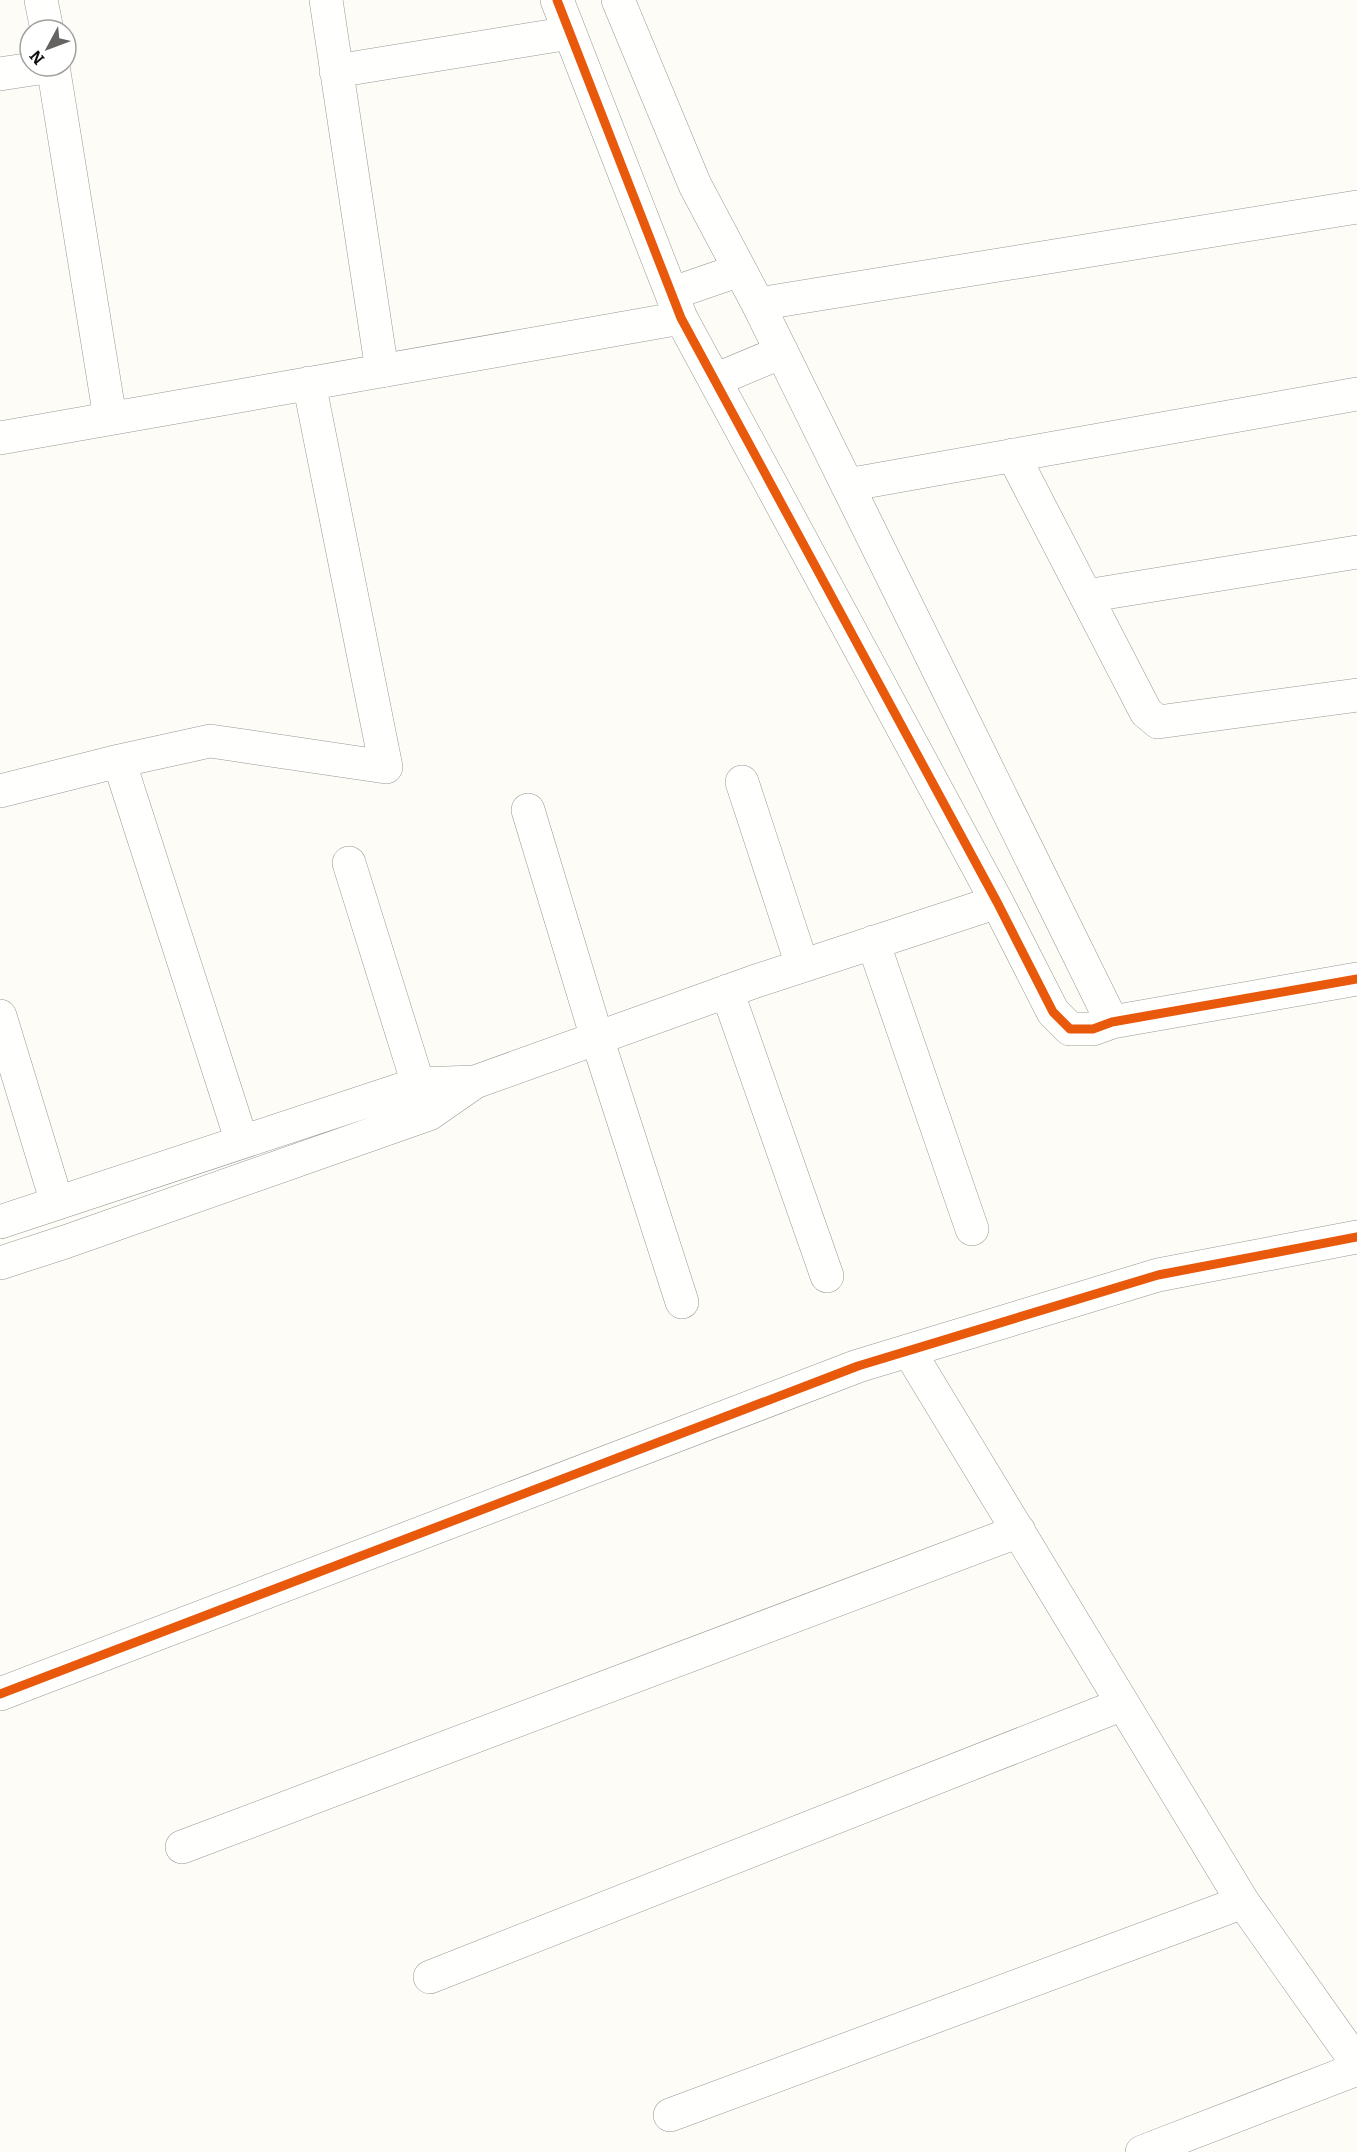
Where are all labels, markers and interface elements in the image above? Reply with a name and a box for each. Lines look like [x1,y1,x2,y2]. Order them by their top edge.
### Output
north arrow [18,18,78,78]
text: N [26,47,48,68]

